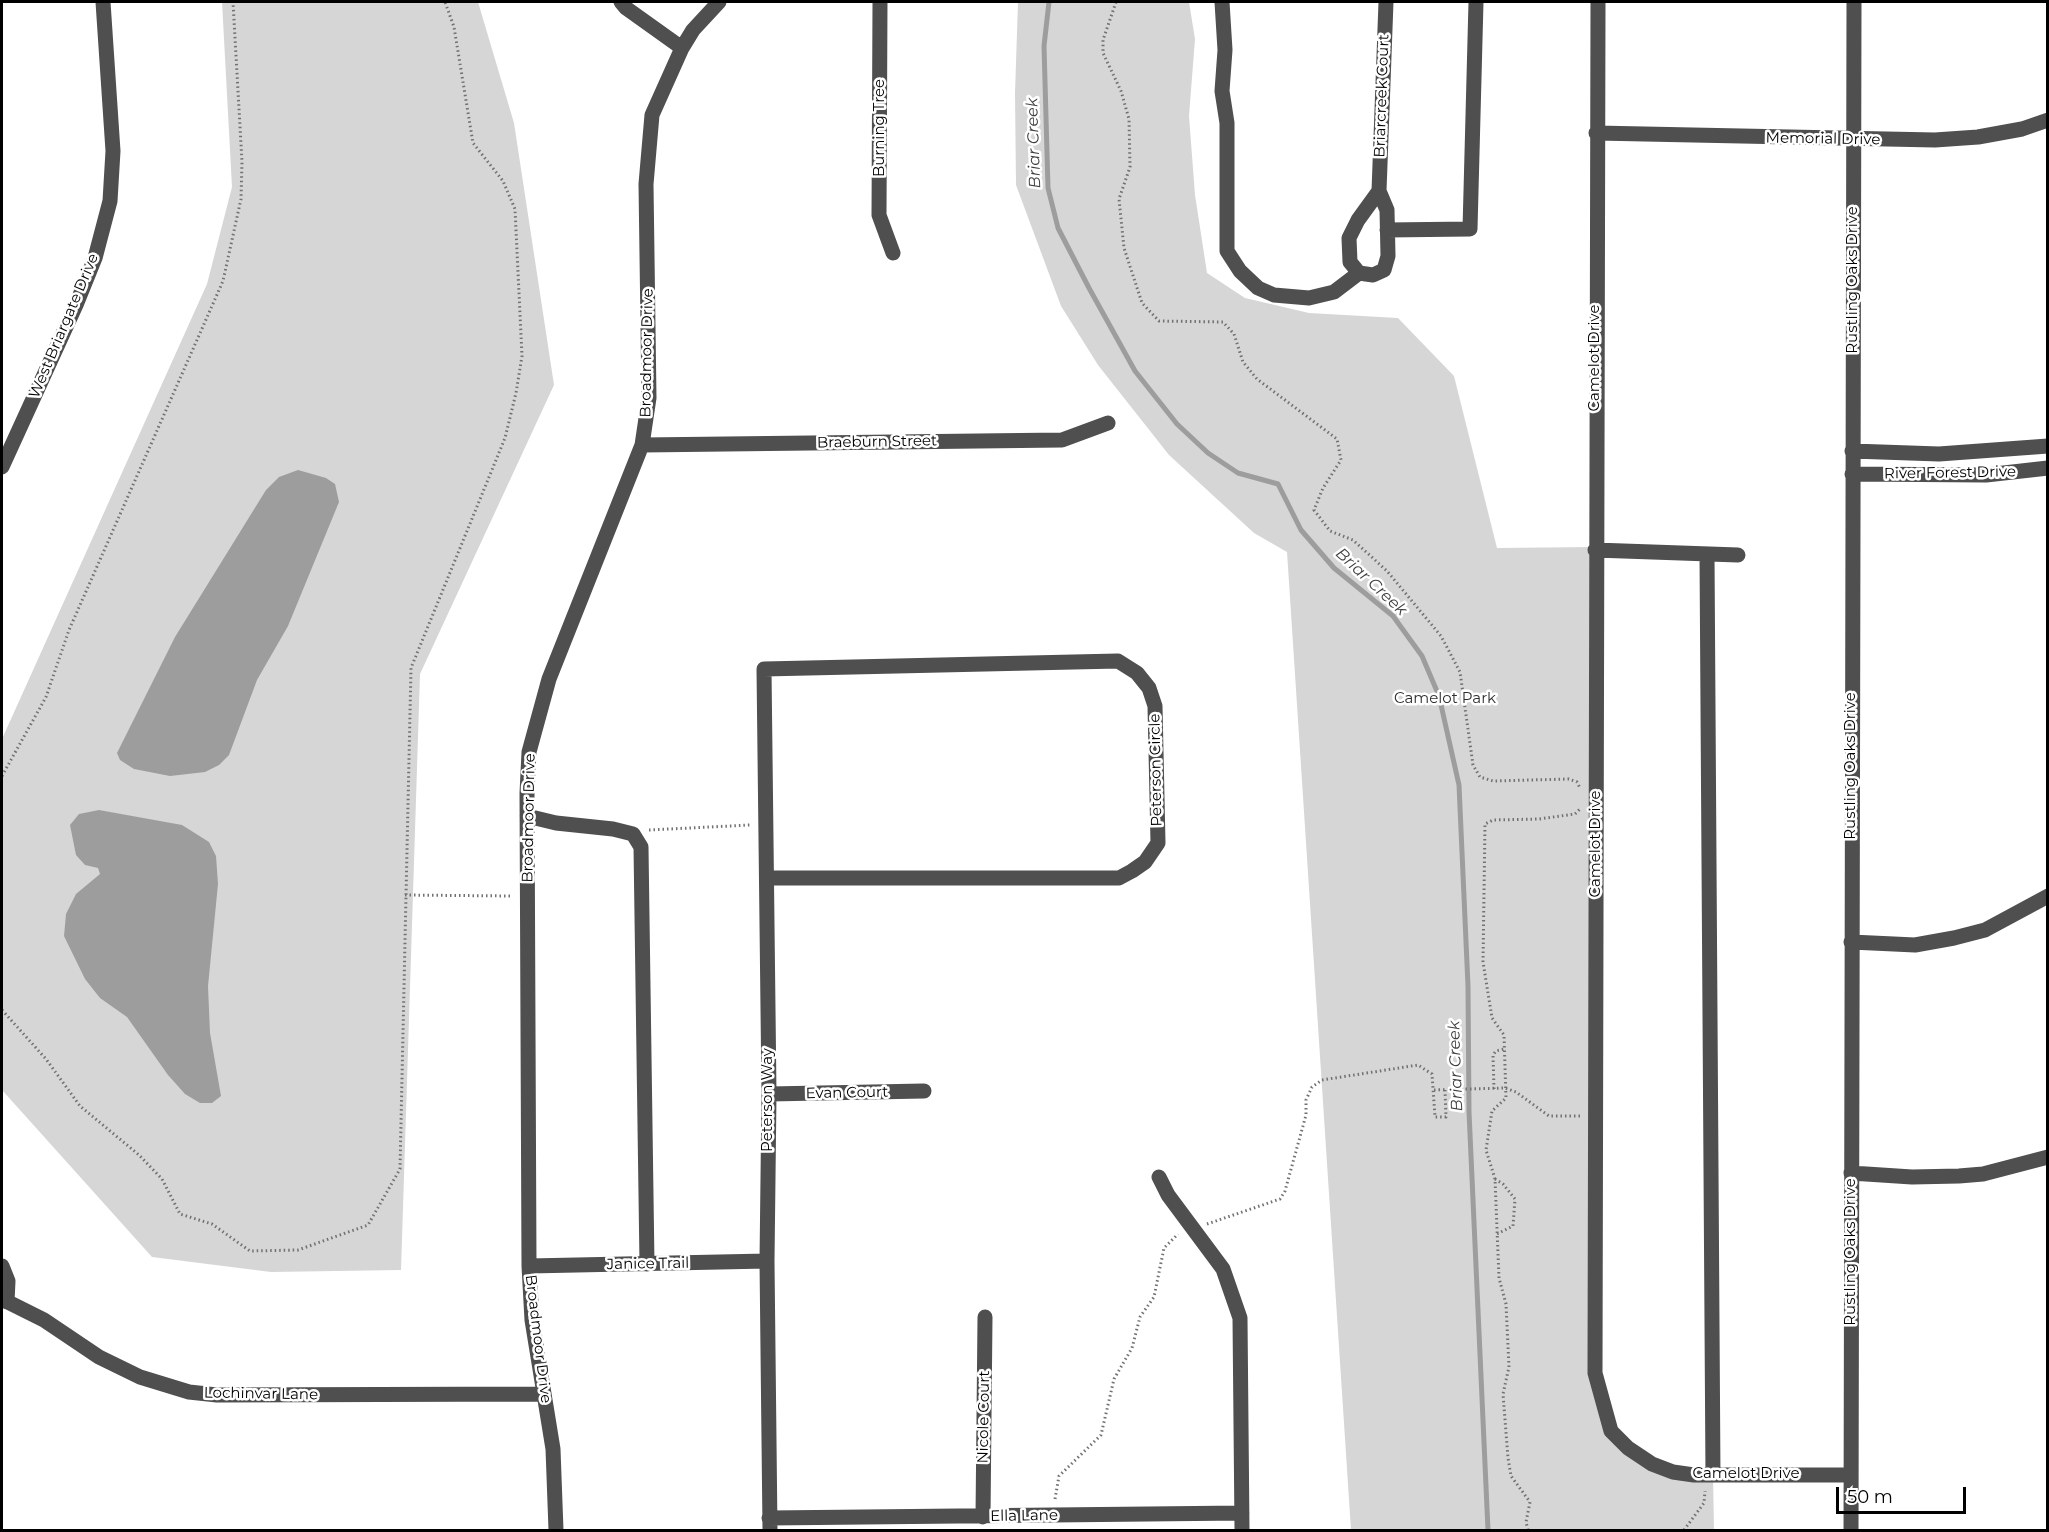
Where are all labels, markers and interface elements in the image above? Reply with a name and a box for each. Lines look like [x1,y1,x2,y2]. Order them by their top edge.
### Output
street label: Briarcreek Court [1371,34,1393,158]
street label: Burning Tree [871,79,889,177]
water label: Briar Creek [1023,97,1045,189]
street label: Memorial Drive [1765,129,1881,149]
street label: Rustling Oaks Drive [1844,206,1862,354]
street label: West Briargate Drive [25,251,103,401]
street label: Broadmoor Drive [637,288,657,418]
street label: Camelot Drive [1586,304,1604,412]
street label: Braeburn Street [817,432,937,452]
street label: River Forest Drive [1884,463,2016,483]
water label: Briar Creek [1331,544,1411,620]
park label: Camelot Park [1394,690,1496,708]
street label: Rustling Oaks Drive [1842,692,1860,840]
street label: Peterson Circle [1146,713,1166,827]
street label: Broadmoor Drive [519,753,539,883]
street label: Camelot Drive [1587,790,1605,898]
water label: Briar Creek [1445,1020,1467,1112]
street label: Peterson Way [759,1048,777,1152]
street label: Evan Court [805,1083,889,1103]
street label: Rustling Oaks Drive [1842,1178,1860,1326]
street label: Janice Trail [607,1254,689,1274]
street label: Broadmoor Drive [521,1274,555,1404]
street label: Nicole Court [974,1370,994,1464]
street label: Lochinvar Lane [204,1384,318,1404]
street label: Camelot Drive [1692,1465,1800,1483]
scale bar [1839,1475,1970,1513]
text: 50 m [1847,1486,1893,1508]
street label: Ella Lane [990,1506,1058,1526]

